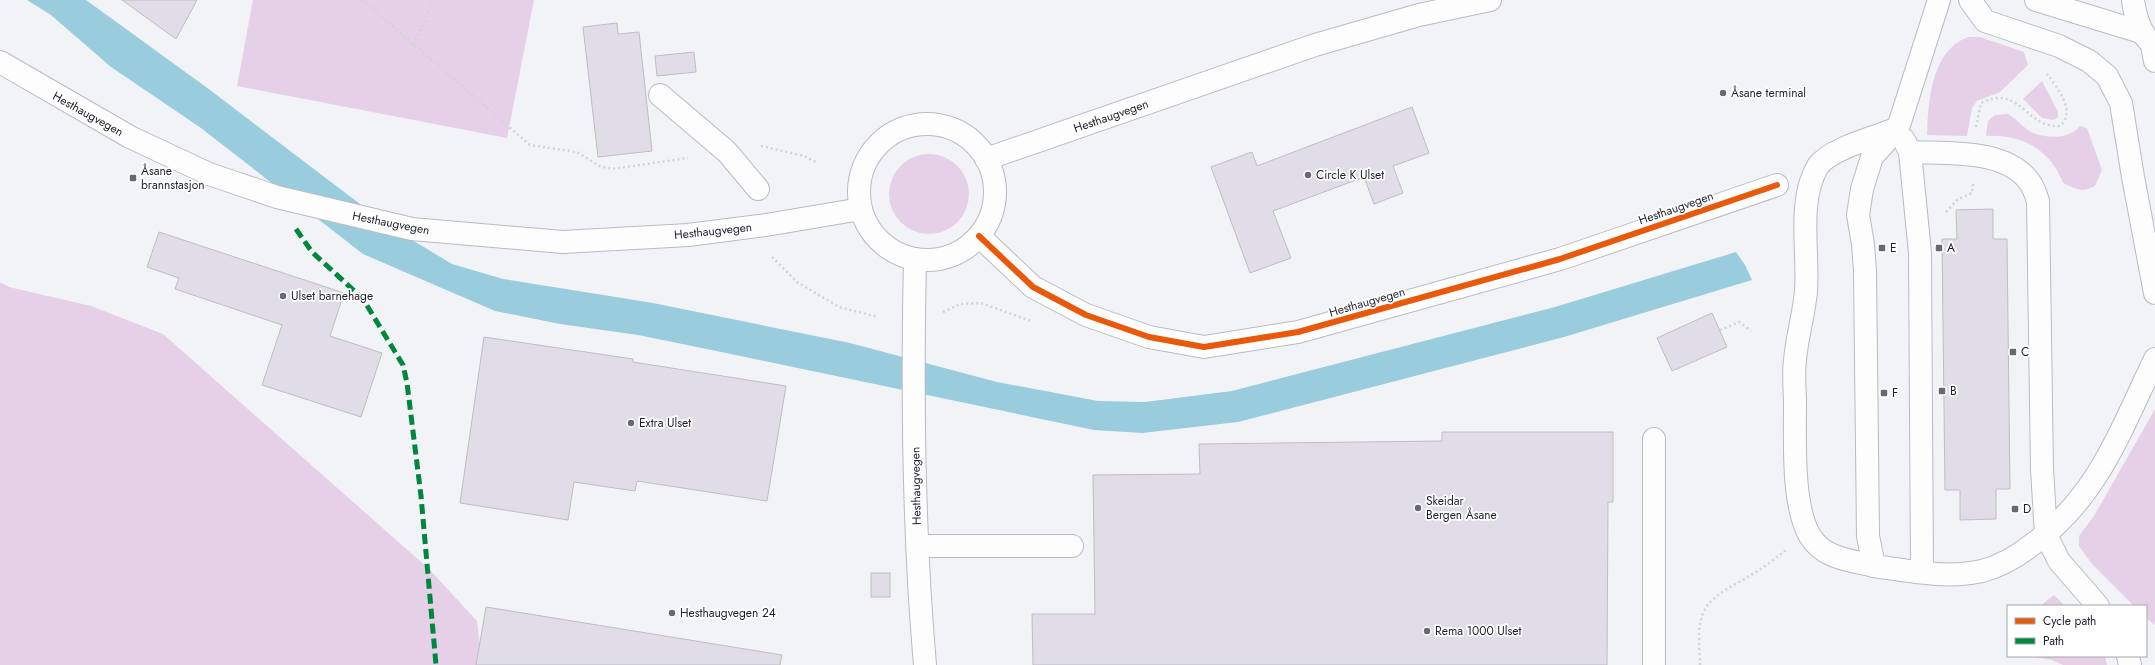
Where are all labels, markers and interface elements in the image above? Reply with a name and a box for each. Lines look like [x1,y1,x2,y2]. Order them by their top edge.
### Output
place label: Åsane terminal [1731,84,1806,102]
street label: Hesthaugvegen [49,87,127,141]
marker: Åsane terminal [1718,88,1728,98]
street label: Hesthaugvegen [1071,95,1151,137]
place label: Åsane brannstasjon [141,162,205,194]
place label: Circle K Ulset [1316,166,1384,184]
marker: Circle K Ulset [1303,170,1313,180]
marker: Åsane brannstasjon [128,173,138,183]
street label: Hesthaugvegen [1636,187,1716,229]
street label: Hesthaugvegen [351,207,431,239]
street label: Hesthaugvegen [673,218,753,244]
place label: E [1890,239,1897,257]
place label: A [1947,239,1955,257]
marker: E [1877,243,1887,253]
marker: A [1934,243,1944,253]
street label: Hesthaugvegen [1327,283,1407,321]
place label: Ulset barnehage [291,287,373,305]
marker: Ulset barnehage [278,291,288,301]
place label: C [2021,343,2029,361]
marker: C [2008,347,2018,357]
place label: B [1950,382,1957,400]
place label: F [1892,384,1898,402]
marker: B [1937,386,1947,396]
marker: F [1879,388,1889,398]
place label: Extra Ulset [639,414,691,432]
marker: Extra Ulset [626,418,636,428]
street label: Hesthaugvegen [906,447,926,525]
place label: Skeidar Bergen Åsane [1426,492,1497,524]
place label: D [2023,500,2031,518]
marker: Skeidar Bergen Åsane [1413,503,1423,513]
marker: D [2010,504,2020,514]
place label: Hesthaugvegen 24 [680,604,776,622]
legend [2007,605,2147,657]
marker: Hesthaugvegen 24 [667,608,677,618]
text: Cycle path [2043,612,2096,630]
place label: Rema 1000 Ulset [1435,622,1522,640]
marker: Rema 1000 Ulset [1422,626,1432,636]
text: Path [2043,632,2064,650]

